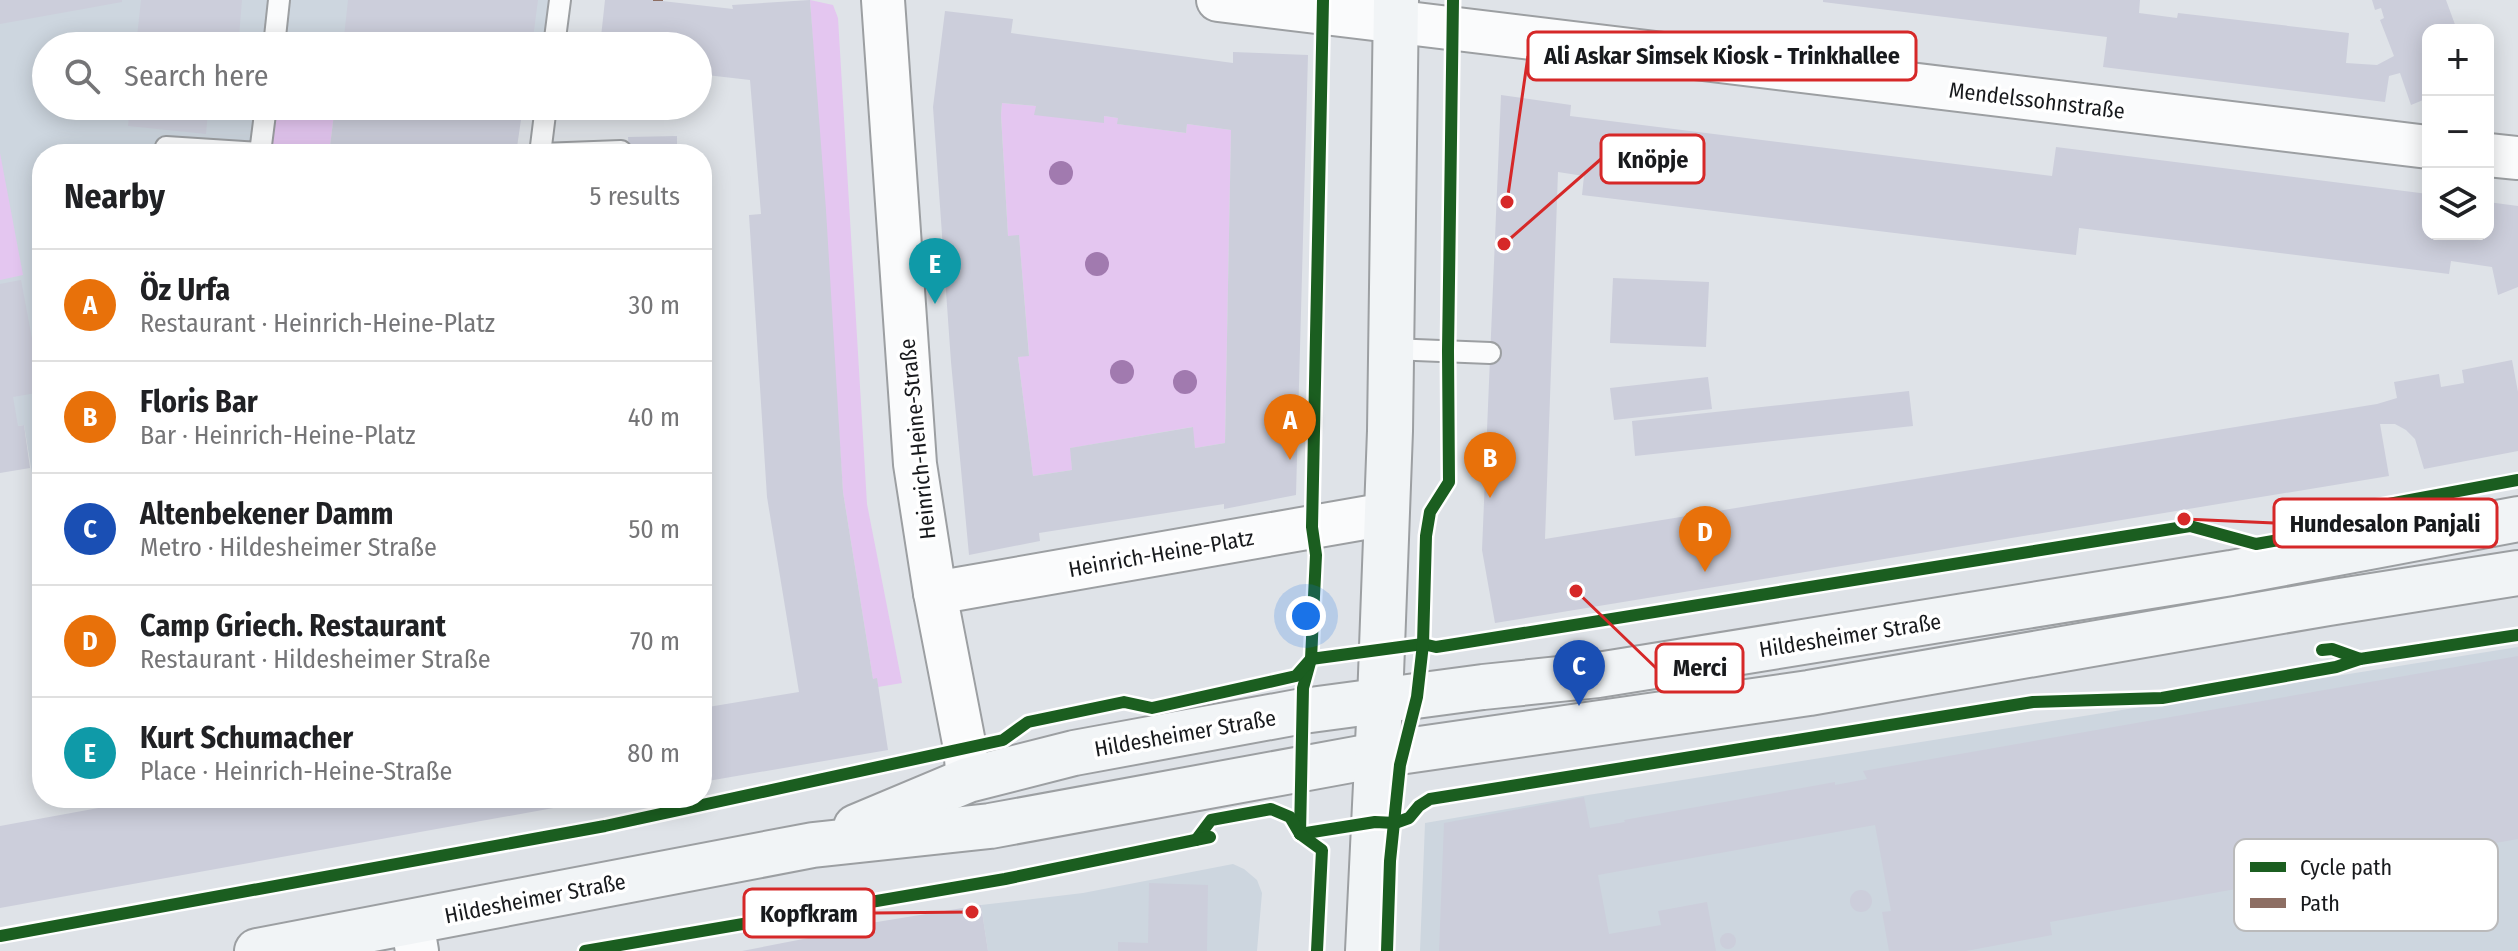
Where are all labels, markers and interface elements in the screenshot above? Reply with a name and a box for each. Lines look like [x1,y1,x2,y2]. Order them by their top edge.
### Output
map controls [2422,24,2494,240]
button: + [2422,24,2494,96]
search box [32,32,712,120]
callout: Ali Askar Simsek Kiosk - Trinkhallee [1528,32,1916,80]
text: Ali Askar Simsek Kiosk - Trinkhallee [1543,42,1900,70]
icon: search [60,54,104,98]
text: Search here [124,58,269,94]
street label: Mendelssohnstraße [1948,76,2126,125]
button: − [2422,96,2494,168]
callout: Knöpje [1601,135,1704,183]
text: Knöpje [1618,146,1688,174]
button: layers [2422,168,2494,240]
text: Nearby [64,176,165,217]
text: 5 results [590,181,680,212]
pin: E [909,238,961,304]
text: Öz Urfa [140,272,230,308]
text: A [83,290,97,321]
text: 30 m [629,290,680,321]
text: Restaurant · Heinrich-Heine-Platz [140,308,495,339]
street label: Heinrich-Heine-Straße [894,337,941,541]
text: Floris Bar [140,384,258,420]
pin: A [1264,394,1316,460]
text: B [83,402,97,433]
text: 40 m [628,402,680,433]
text: Bar · Heinrich-Heine-Platz [140,420,416,451]
pin: B [1464,432,1516,498]
text: Altenbekener Damm [140,496,393,532]
callout: Hundesalon Panjali [2274,499,2497,547]
pin: D [1679,506,1731,572]
text: Hundesalon Panjali [2290,510,2480,538]
text: C [83,514,97,545]
text: 50 m [628,514,680,545]
street label: Heinrich-Heine-Platz [1066,524,1256,583]
text: Metro · Hildesheimer Straße [140,532,437,563]
your location [1286,596,1326,636]
text: Camp Griech. Restaurant [140,608,446,644]
street label: Hildesheimer Straße [1757,608,1943,663]
text: D [82,626,98,657]
text: 70 m [630,626,680,657]
pin: C [1553,640,1605,706]
text: Restaurant · Hildesheimer Straße [140,644,491,675]
callout: Merci [1656,644,1743,692]
text: Merci [1673,654,1727,682]
street label: Hildesheimer Straße [1092,704,1278,763]
text: Kurt Schumacher [140,720,353,756]
text: E [84,738,96,769]
text: 80 m [627,738,680,769]
text: Place · Heinrich-Heine-Straße [140,756,452,787]
legend [2234,839,2498,931]
text: Cycle path [2300,854,2392,881]
street label: Hildesheimer Straße [442,868,628,929]
callout: Kopfkram [744,889,874,937]
text: Path [2300,890,2340,917]
text: Kopfkram [760,900,858,928]

